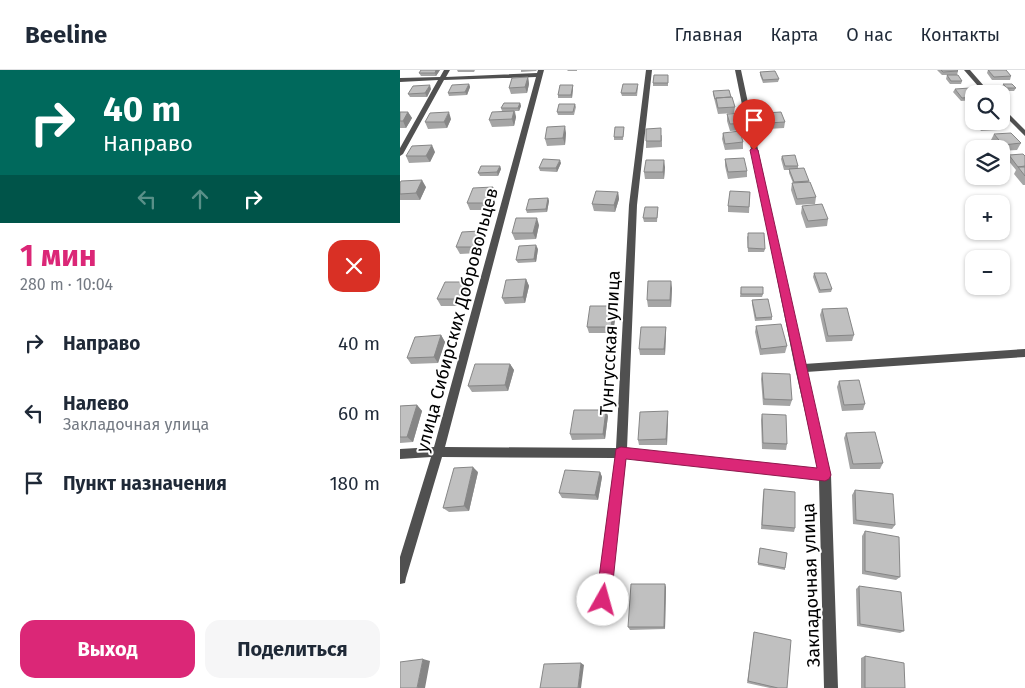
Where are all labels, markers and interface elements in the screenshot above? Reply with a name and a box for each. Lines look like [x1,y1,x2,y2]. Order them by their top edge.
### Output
text: Beeline [25,21,107,49]
text: Главная [675,24,743,46]
text: Карта [771,24,818,46]
text: О нас [846,24,893,46]
text: Контакты [921,24,1000,46]
map controls [965,85,1010,295]
button: search [965,85,1010,130]
text: 40 m [103,88,181,130]
icon: right [20,90,85,155]
pin [733,99,775,150]
icon: arrive [740,106,768,134]
text: Направо [103,130,193,157]
button: layers [965,140,1010,185]
icon: left [133,185,161,213]
icon: ahead [186,185,214,213]
icon: right [239,185,267,213]
street label: улица Сибирских Добровольцев [411,185,503,455]
button: + [965,195,1010,240]
text: 1 мин [20,238,97,274]
button: close [328,240,380,292]
button: − [965,250,1010,295]
street label: Тунгусская улица [595,270,625,416]
text: 280 m · 10:04 [20,275,113,294]
icon: right [20,329,48,357]
text: Направо [63,332,140,355]
text: 40 m [338,332,380,355]
text: Налево [63,392,129,415]
icon: left [20,399,48,427]
text: 60 m [338,402,380,425]
text: Закладочная улица [63,415,209,434]
icon: arrive [20,469,48,497]
text: Пункт назначения [63,472,227,495]
text: 180 m [329,472,380,495]
street label: Закладочная улица [797,502,825,668]
position arrow [576,573,628,625]
button: Выход [20,620,195,678]
button: Поделиться [205,620,380,678]

